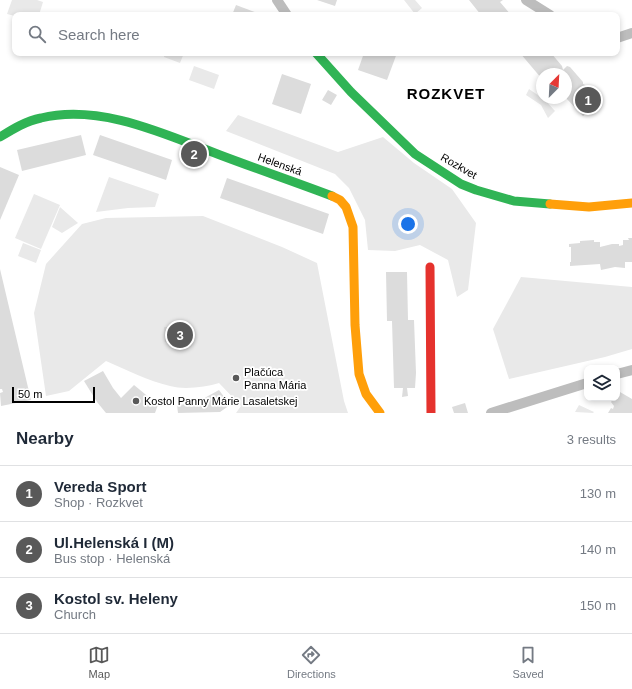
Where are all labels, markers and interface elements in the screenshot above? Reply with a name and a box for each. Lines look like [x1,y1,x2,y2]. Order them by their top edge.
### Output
search box [12,12,620,56]
icon: search [26,23,48,45]
text: Search here [58,26,140,43]
north arrow [536,68,572,104]
district label: ROZKVET [407,85,485,102]
pin: 1 [575,85,601,115]
pin: 2 [181,139,207,169]
street label: Helenská [256,151,304,178]
street label: Rozkvet [439,151,479,181]
your location [398,214,418,234]
pin: 3 [167,320,193,350]
map controls [584,365,620,401]
button: layers [584,365,620,401]
place label: Plačúca Panna Mária [244,366,307,391]
marker: Plačúca Panna Mária [231,373,241,383]
scale bar [12,385,95,404]
text: 50 m [18,388,42,400]
place label: Kostol Panny Márie Lasaletskej [144,395,297,407]
marker: Kostol Panny Márie Lasaletskej [131,396,141,406]
text: Nearby [16,429,74,448]
text: 3 results [567,432,616,447]
text: Vereda Sport [54,478,147,495]
text: 1 [25,486,33,501]
text: 130 m [580,486,616,501]
text: Shop · Rozkvet [54,495,143,510]
text: Ul.Helenská I (M) [54,534,174,551]
text: 2 [25,542,33,557]
text: 140 m [580,542,616,557]
text: Bus stop · Helenská [54,551,170,566]
text: Kostol sv. Heleny [54,590,178,607]
text: 3 [25,598,33,613]
text: 150 m [580,598,616,613]
text: Church [54,607,96,622]
tab: Map [88,644,110,680]
tab: Directions [287,644,336,680]
tab: Saved [512,644,544,680]

